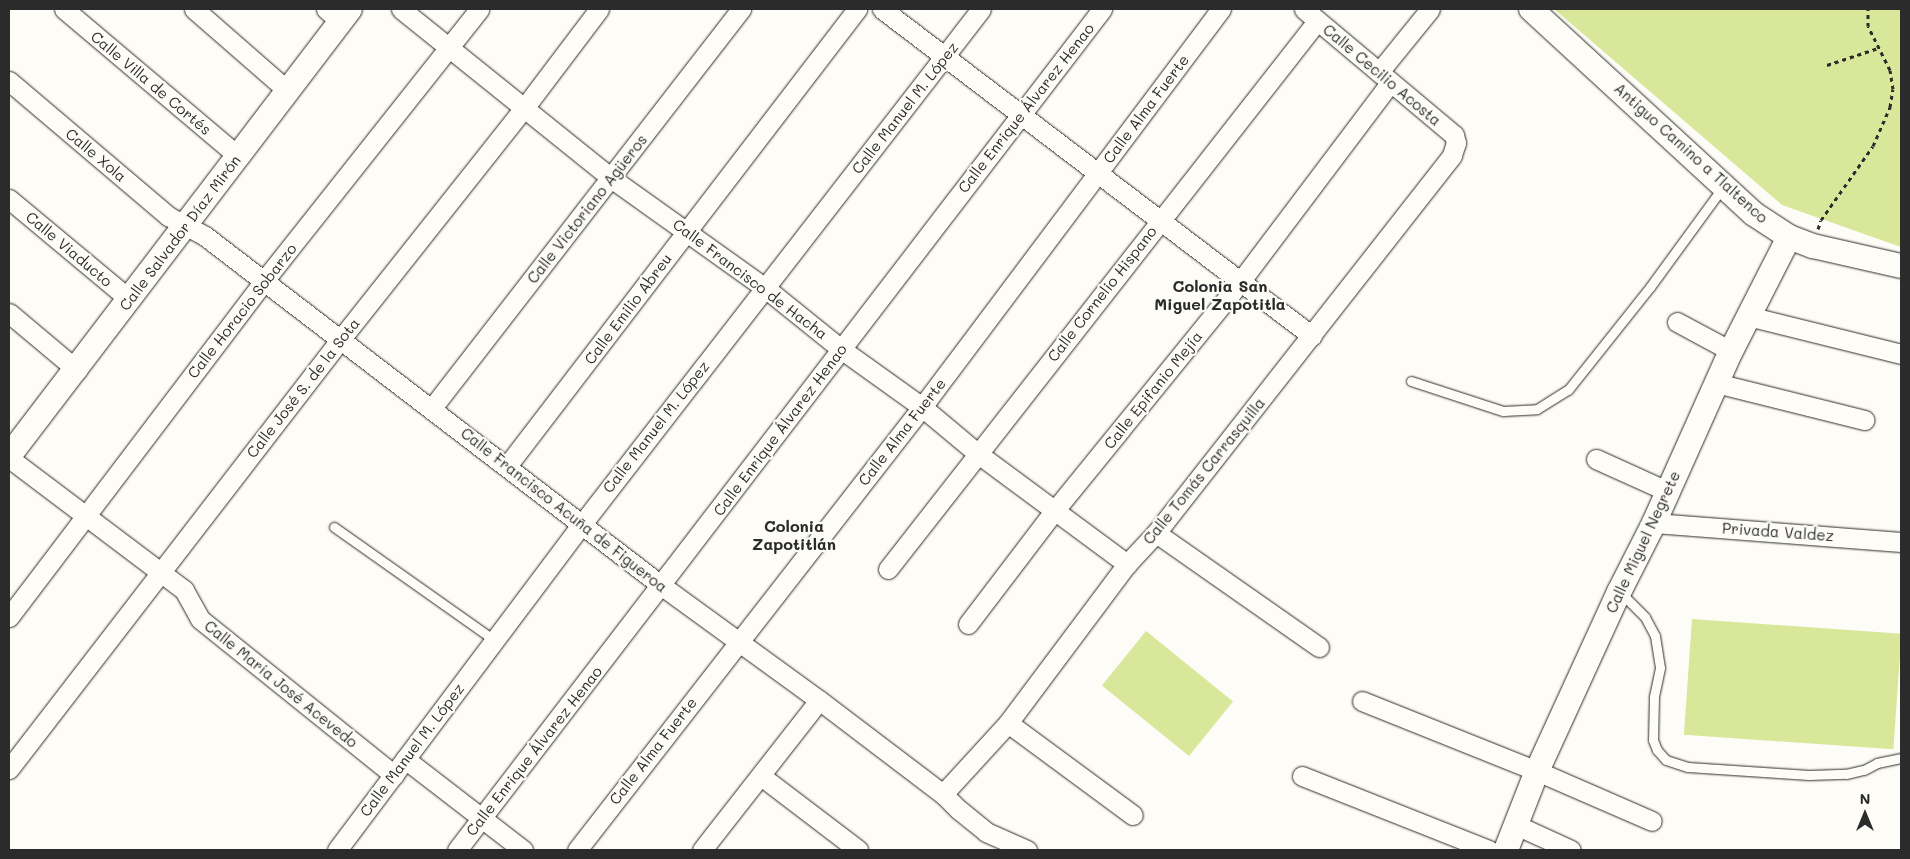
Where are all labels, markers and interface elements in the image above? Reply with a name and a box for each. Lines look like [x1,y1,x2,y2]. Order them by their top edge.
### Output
street label: Calle Enrique Álvarez Henao [954,20,1098,196]
street label: Calle Cecilio Acosta [1319,20,1445,130]
street label: Calle Villa de Cortés [87,27,215,139]
street label: Calle Manuel M. López [848,39,962,177]
street label: Calle Alma Fuerte [1099,51,1193,167]
street label: Antiguo Camino a Tlaltenco [1611,79,1771,227]
street label: Calle Xola [62,124,130,186]
street label: Calle Victoriano Agüeros [523,131,651,287]
street label: Calle Salvador Díaz Mirón [116,152,244,314]
street label: Calle Viaducto [22,208,116,290]
street label: Calle Francisco de Hacha [669,215,831,343]
street label: Calle Cornelio Hispano [1044,223,1160,365]
street label: Calle Horacio Sobarzo [184,240,300,382]
street label: Calle Emilio Abreu [581,250,675,368]
district label: Colonia San Miguel Zapotitla [1154,276,1286,314]
street label: Calle José S. de la Sota [243,314,363,462]
street label: Calle Epifanio Mejía [1100,328,1206,452]
street label: Calle Enrique Álvarez Henao [709,341,851,519]
street label: Calle Manuel M. López [599,358,713,496]
street label: Calle Alma Fuerte [855,375,949,489]
street label: Calle Tomás Carrasquilla [1139,394,1269,548]
street label: Calle Francisco Acuña de Figueroa [457,424,671,596]
street label: Calle Miguel Negrete [1602,468,1684,616]
district label: Colonia Zapotitlán [752,516,836,554]
street label: Privada Valdez [1721,519,1835,545]
street label: Calle María José Acevedo [201,617,361,751]
street label: Calle Enrique Álvarez Henao [462,663,606,839]
street label: Calle Manuel M. López [356,680,468,820]
street label: Calle Alma Fuerte [606,694,700,808]
north arrow [1840,789,1890,839]
text: N [1860,789,1870,808]

